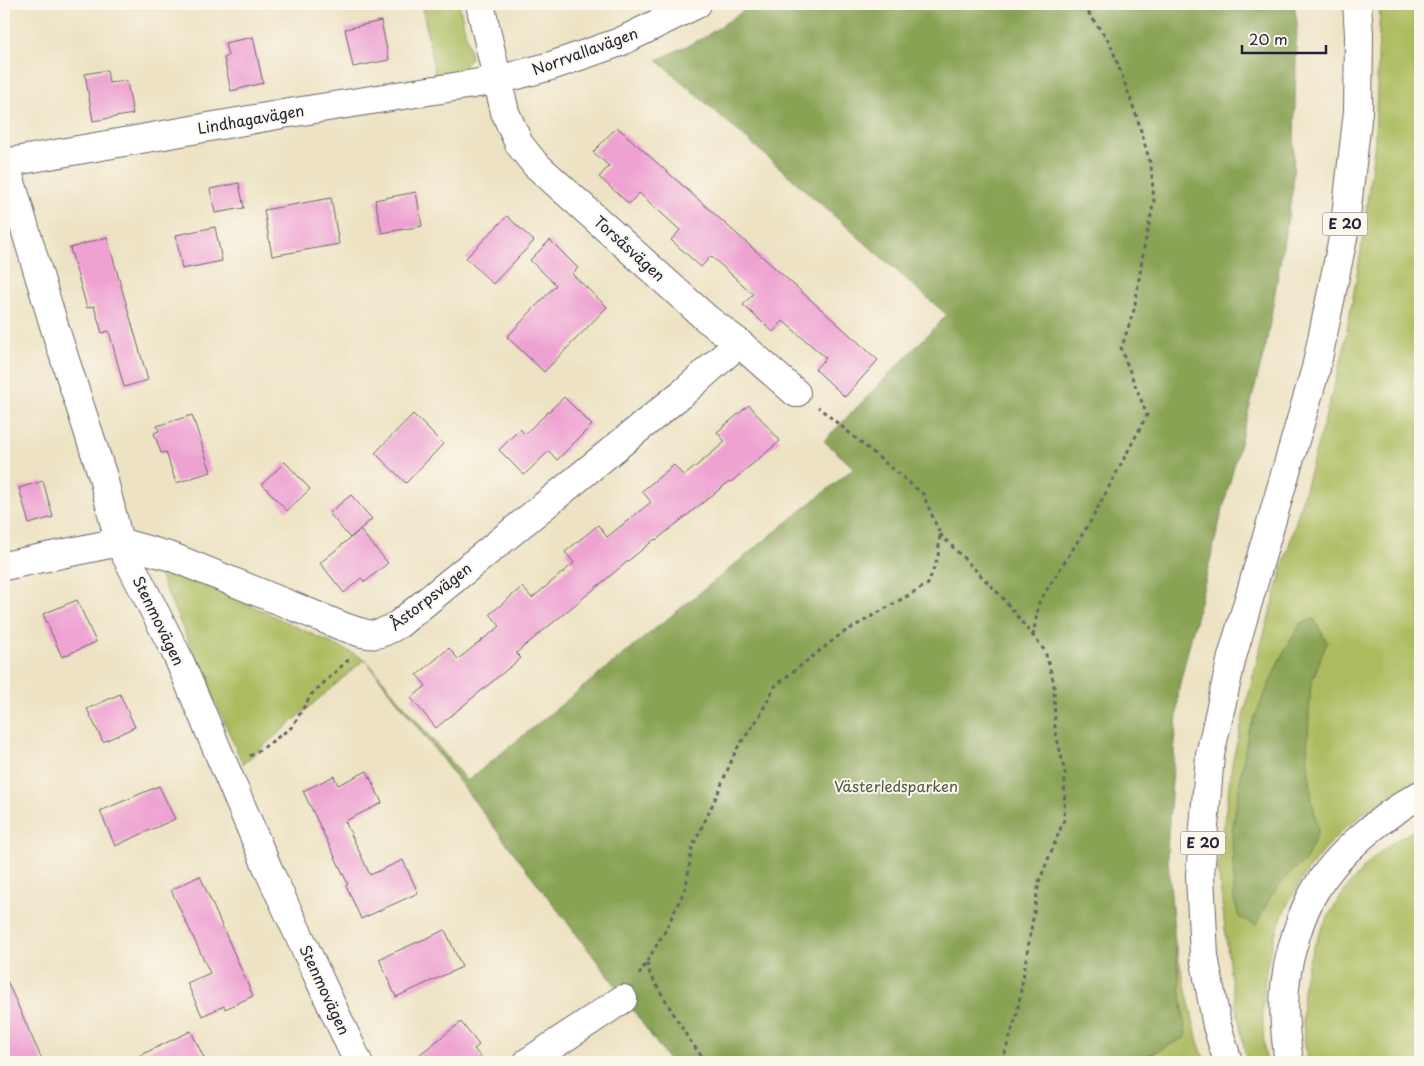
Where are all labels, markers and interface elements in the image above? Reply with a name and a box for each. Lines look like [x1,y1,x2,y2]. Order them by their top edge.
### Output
street label: Norrvallavägen [528,21,641,80]
scale bar [1242,22,1325,54]
text: 20 m [1249,27,1288,50]
street label: Lindhagavägen [196,98,306,139]
street label: Torsåsvägen [589,209,671,286]
road number: E 20 [1322,212,1368,235]
street label: Åstorpsvägen [384,556,476,635]
street label: Stenmovägen [128,572,191,669]
park label: Västerledsparken [834,774,958,797]
road number: E 20 [1180,831,1226,854]
street label: Stenmovägen [294,941,356,1038]

